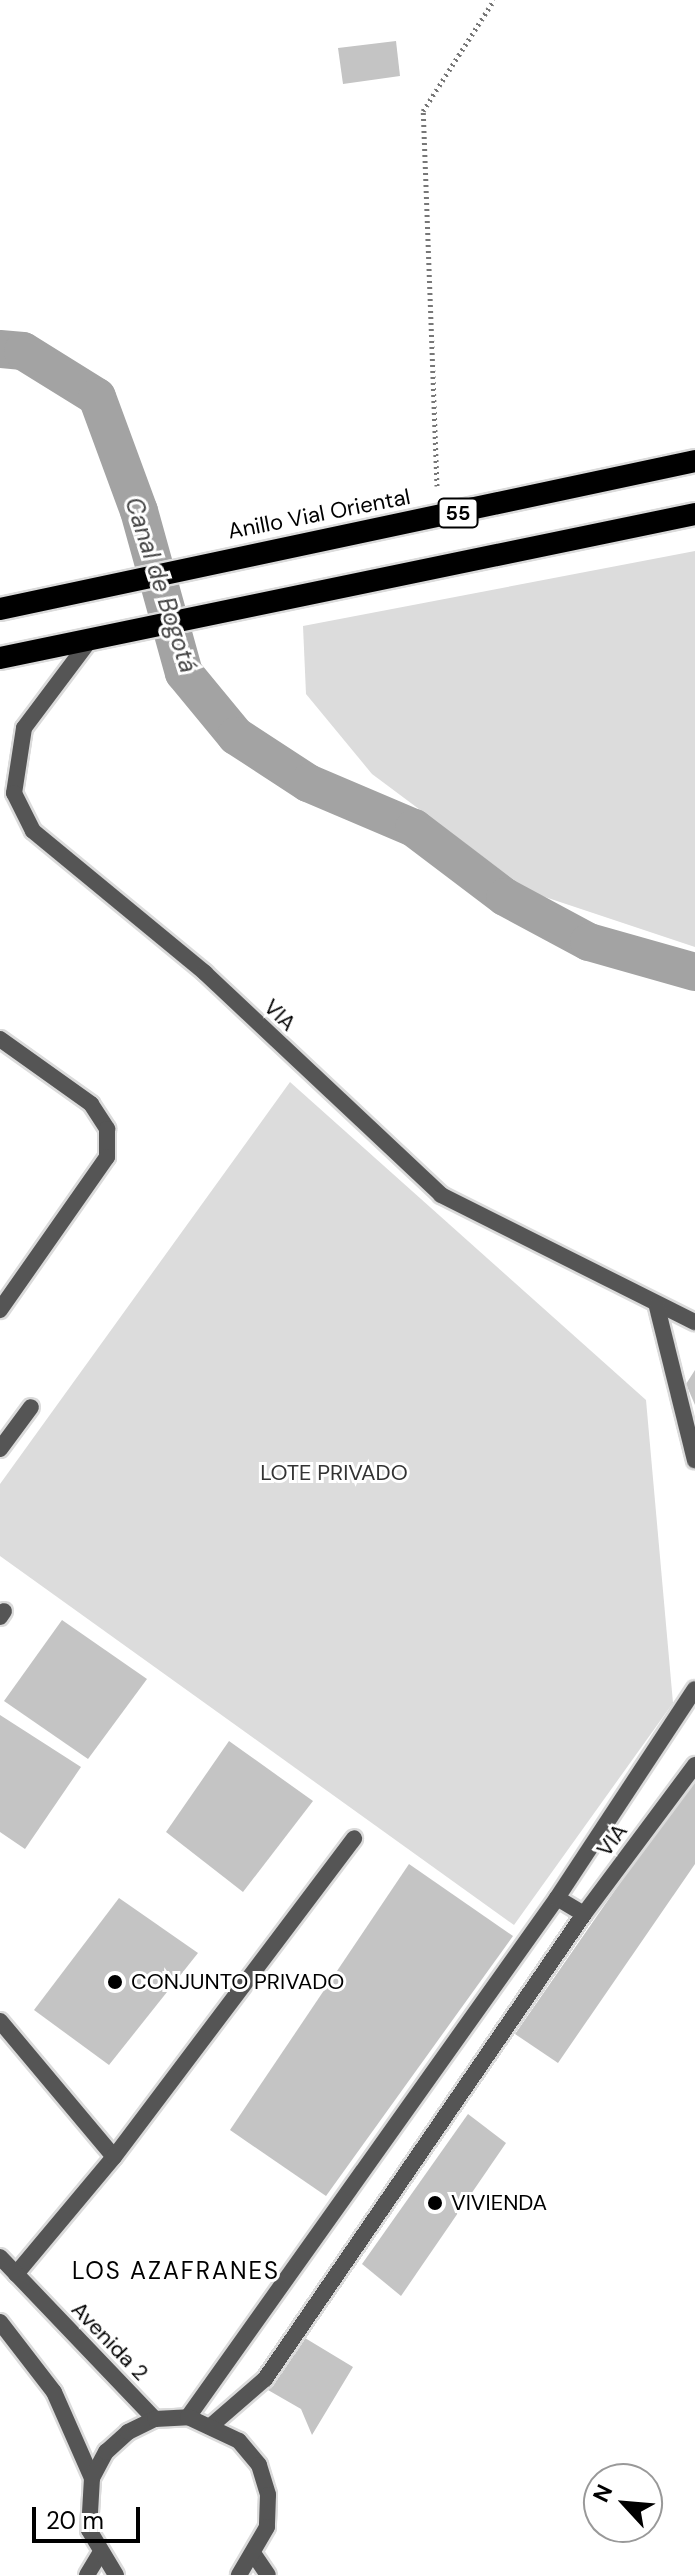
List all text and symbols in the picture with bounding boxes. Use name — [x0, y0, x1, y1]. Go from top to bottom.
street label: Anillo Vial Oriental — [226, 483, 412, 545]
water label: Canal de Bogotá — [119, 494, 203, 676]
road number: 55 — [436, 497, 480, 529]
street label: VIA — [258, 994, 302, 1036]
park label: LOTE PRIVADO — [260, 1460, 408, 1486]
street label: VIA — [591, 1818, 633, 1862]
place label: CONJUNTO PRIVADO — [131, 1969, 344, 1995]
marker: CONJUNTO PRIVADO — [106, 1973, 124, 1991]
place label: VIVIENDA — [451, 2190, 547, 2216]
marker: VIVIENDA — [426, 2194, 444, 2212]
district label: LOS AZAFRANES — [72, 2257, 280, 2285]
street label: Avenida 2 — [66, 2296, 154, 2386]
north arrow — [583, 2463, 663, 2543]
text: N — [586, 2480, 619, 2507]
scale bar — [36, 2491, 144, 2541]
text: 20 m — [46, 2505, 104, 2536]

